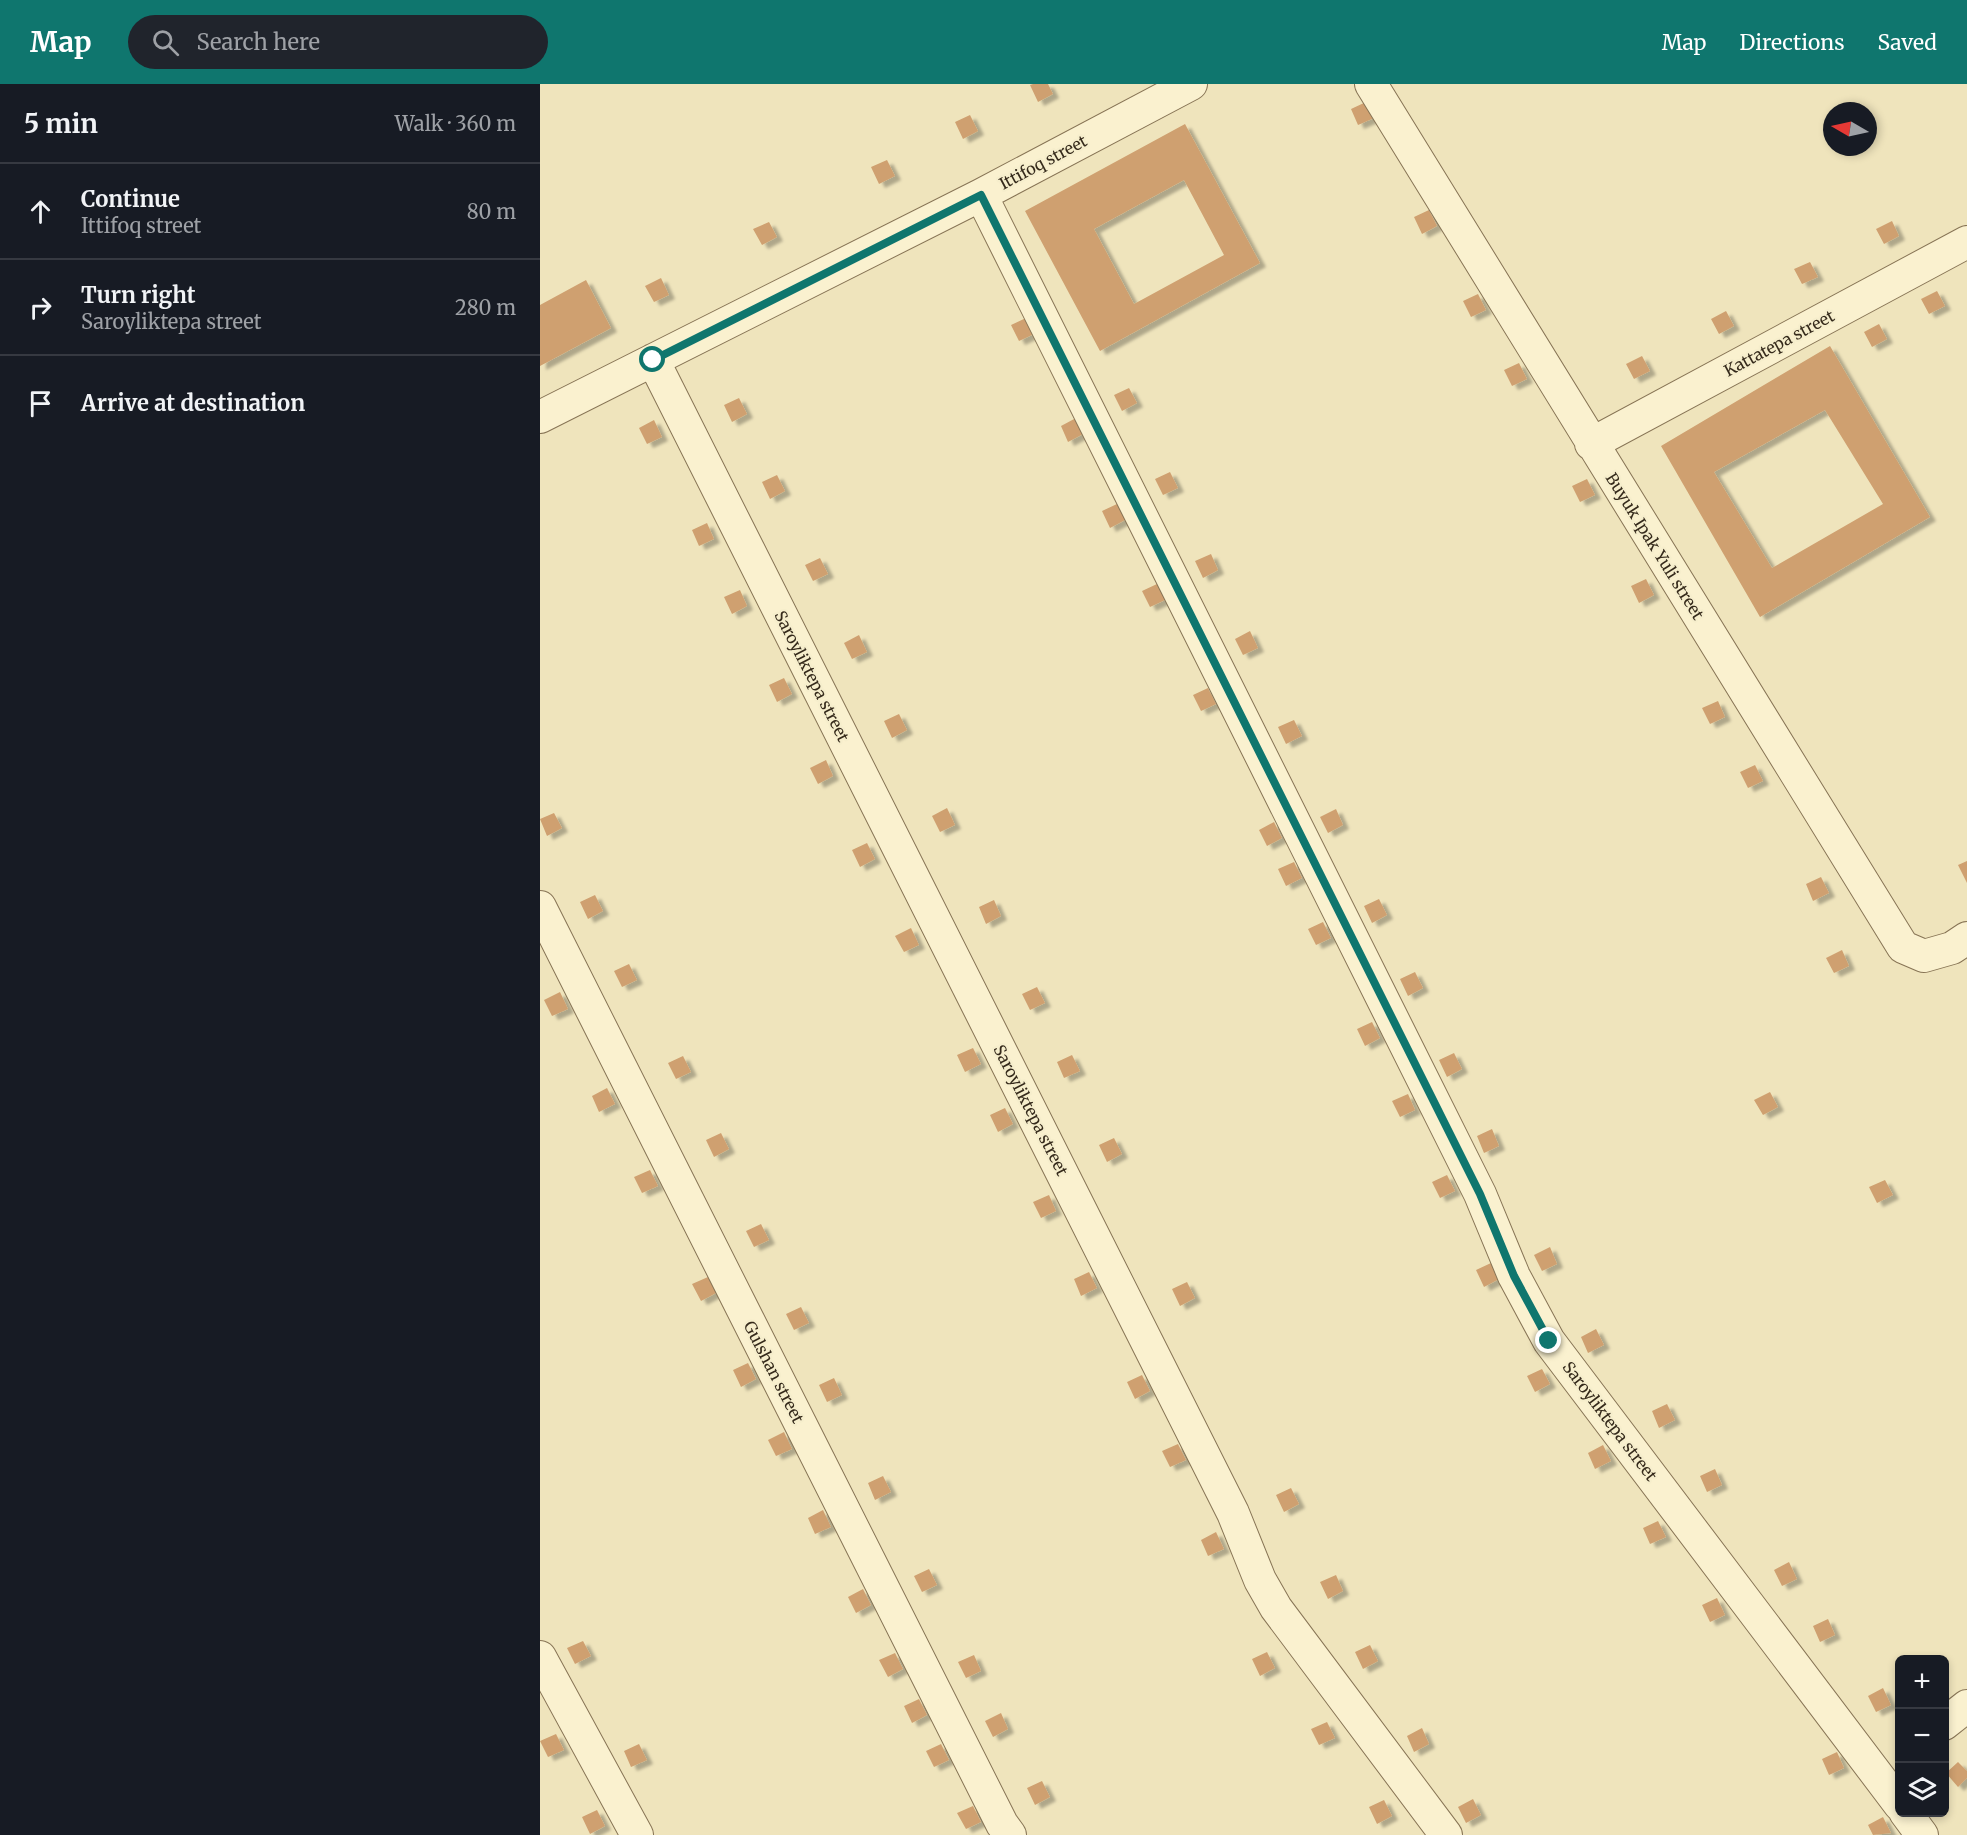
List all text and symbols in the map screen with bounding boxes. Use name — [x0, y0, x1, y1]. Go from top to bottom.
search box — [128, 15, 548, 69]
text: Map — [30, 24, 92, 60]
icon: search — [149, 26, 182, 59]
text: Search here — [197, 28, 320, 56]
text: Map — [1662, 29, 1706, 56]
text: Directions — [1739, 29, 1844, 56]
text: Saved — [1877, 29, 1937, 56]
north arrow — [1823, 102, 1877, 156]
text: 5 min — [24, 107, 98, 140]
text: Walk · 360 m — [395, 111, 516, 136]
street label: Ittifoq street — [996, 130, 1091, 193]
text: Continue — [81, 185, 180, 213]
icon: ahead — [24, 195, 57, 228]
text: 80 m — [467, 199, 516, 224]
text: Ittifoq street — [81, 213, 201, 238]
text: Turn right — [81, 281, 195, 309]
icon: right — [24, 291, 57, 324]
text: 280 m — [455, 295, 516, 320]
street label: Kattatepa street — [1720, 305, 1838, 380]
text: Saroyliktepa street — [81, 309, 261, 334]
route start — [639, 346, 665, 372]
icon: arrive — [24, 387, 57, 420]
text: Arrive at destination — [81, 389, 305, 417]
street label: Buyuk Ipak Yuli street — [1602, 469, 1709, 624]
street label: Saroyliktepa street — [770, 607, 854, 746]
street label: Saroyliktepa street — [989, 1041, 1073, 1180]
street label: Gulshan street — [740, 1318, 809, 1427]
route end — [1535, 1327, 1561, 1353]
street label: Saroyliktepa street — [1559, 1357, 1662, 1485]
map controls — [1895, 1655, 1949, 1817]
button: + — [1895, 1655, 1949, 1709]
button: − — [1895, 1709, 1949, 1763]
button: layers — [1895, 1763, 1949, 1817]

